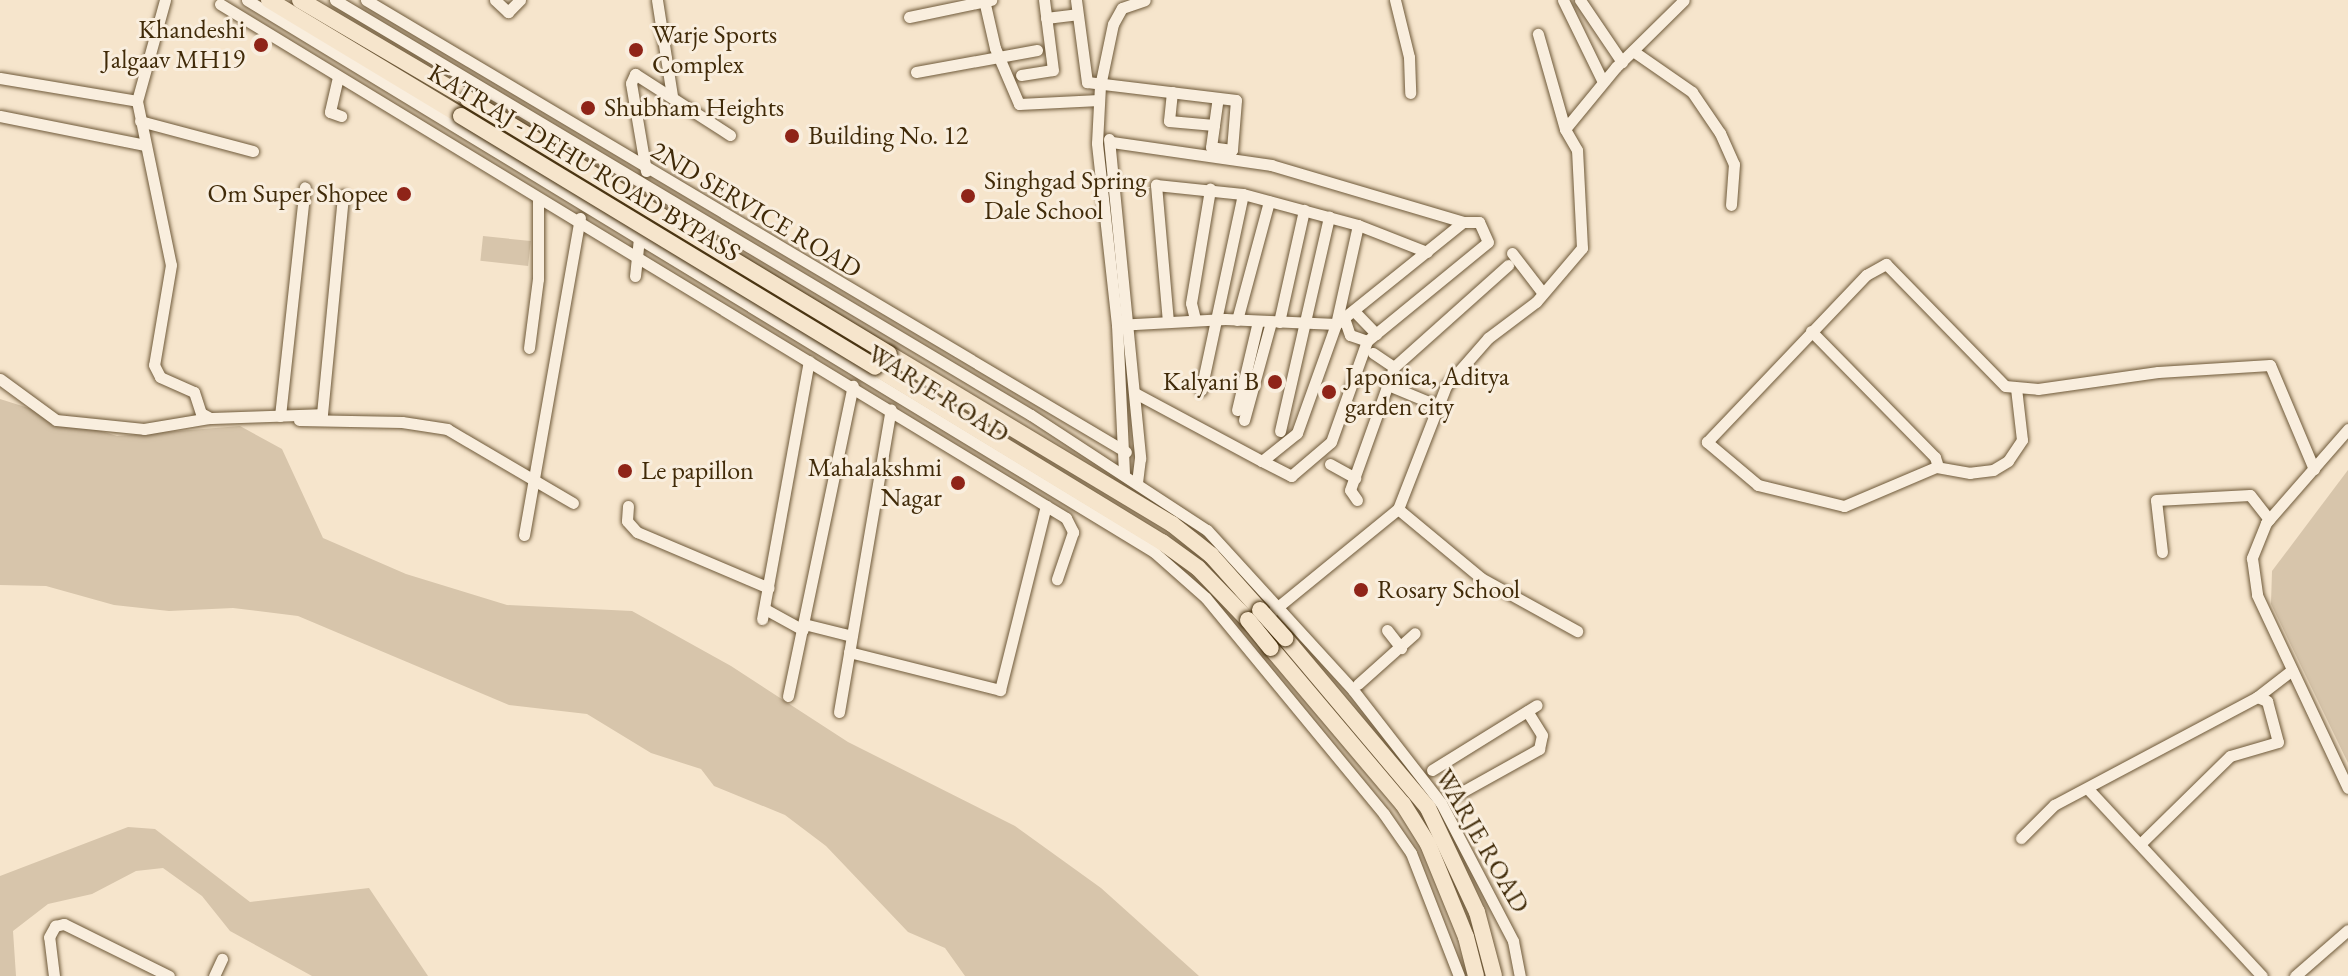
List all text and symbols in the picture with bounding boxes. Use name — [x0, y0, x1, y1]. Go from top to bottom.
place label: Khandeshi Jalgaav MH19 — [102, 14, 245, 76]
place label: Warje Sports Complex — [652, 19, 777, 80]
marker: Khandeshi Jalgaav MH19 — [252, 36, 270, 54]
marker: Warje Sports Complex — [627, 41, 645, 59]
street label: KATRAJ - DEHU ROAD BYPASS — [422, 57, 746, 269]
place label: Shubham Heights — [604, 92, 784, 124]
marker: Shubham Heights — [579, 99, 597, 117]
place label: Building No. 12 — [808, 120, 968, 152]
marker: Building No. 12 — [783, 127, 801, 145]
street label: 2ND SERVICE ROAD — [645, 135, 867, 285]
place label: Singhgad Spring Dale School — [984, 165, 1147, 226]
place label: Om Super Shopee — [208, 178, 388, 210]
marker: Om Super Shopee — [395, 185, 413, 203]
marker: Singhgad Spring Dale School — [959, 187, 977, 205]
street label: WARJE ROAD — [862, 338, 1014, 450]
place label: Japonica, Aditya garden city — [1345, 361, 1509, 422]
place label: Kalyani B — [1163, 366, 1259, 398]
marker: Kalyani B — [1266, 373, 1284, 391]
marker: Japonica, Aditya garden city — [1320, 383, 1338, 401]
place label: Mahalakshmi Nagar — [808, 452, 942, 514]
place label: Le papillon — [641, 455, 754, 487]
marker: Le papillon — [616, 462, 634, 480]
marker: Mahalakshmi Nagar — [949, 474, 967, 492]
place label: Rosary School — [1377, 574, 1520, 606]
marker: Rosary School — [1352, 581, 1370, 599]
street label: WARJE ROAD — [1428, 764, 1536, 918]

